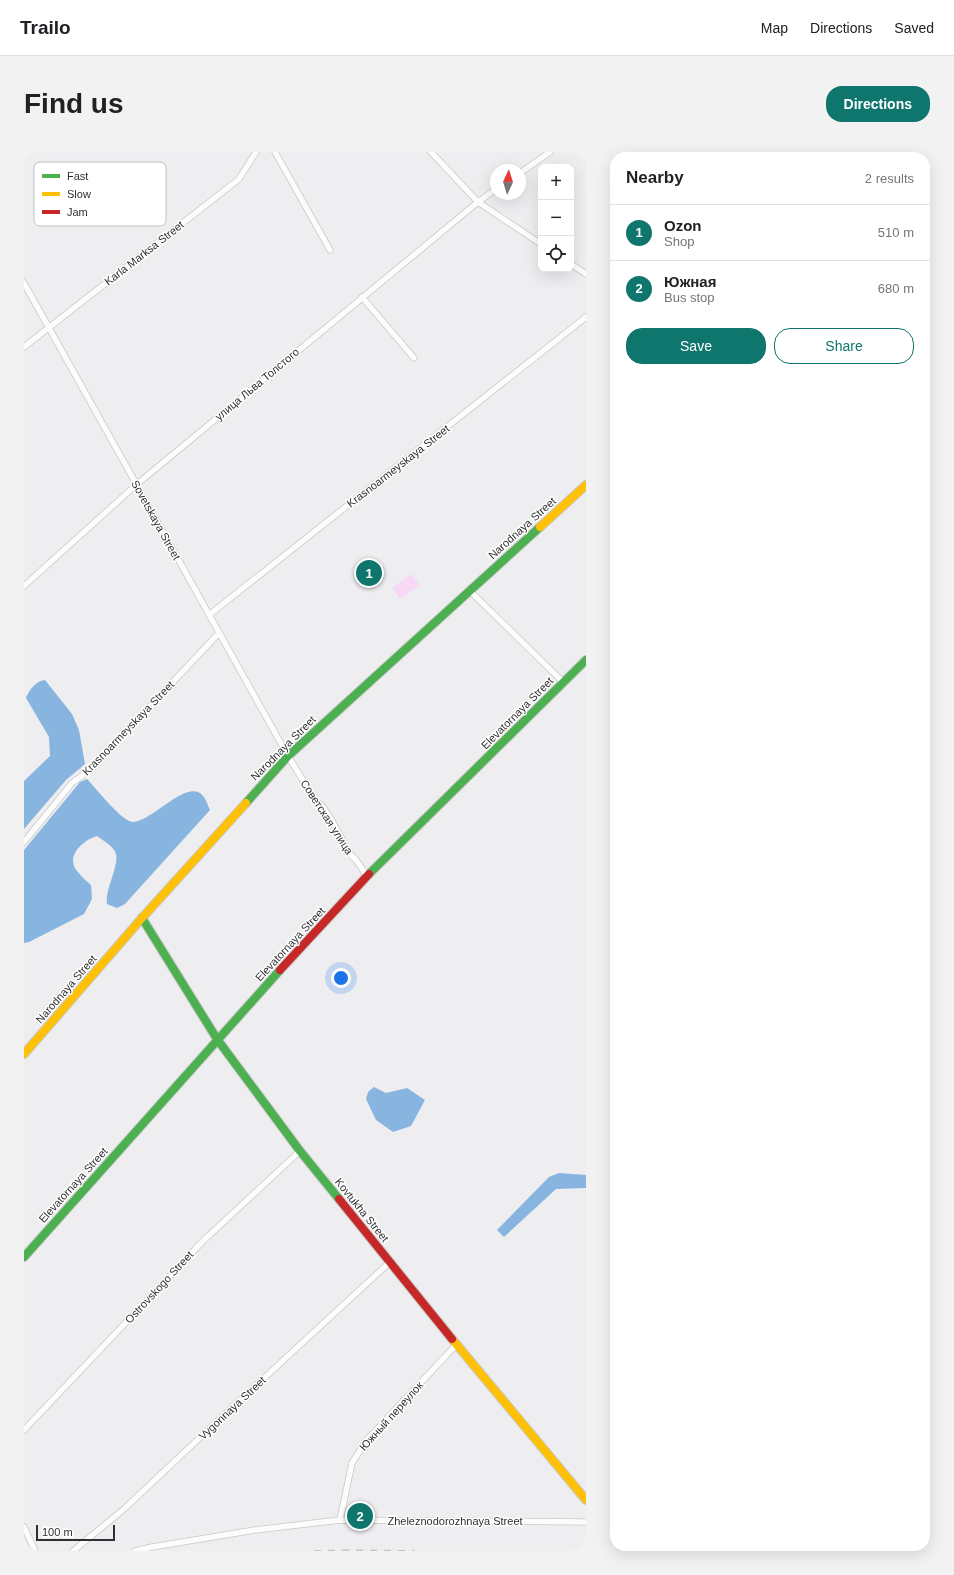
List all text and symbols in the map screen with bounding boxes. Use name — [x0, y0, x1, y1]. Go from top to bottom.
text: Trailo — [20, 17, 71, 38]
text: Map — [761, 20, 788, 36]
text: Directions — [810, 20, 872, 36]
text: Saved — [894, 20, 934, 36]
button: Directions — [826, 86, 930, 122]
text: Find us — [24, 88, 124, 119]
legend — [34, 162, 166, 226]
north arrow — [490, 164, 526, 200]
map controls — [538, 164, 574, 272]
button: + — [538, 164, 574, 200]
text: Nearby — [626, 168, 684, 187]
text: Fast — [67, 170, 88, 182]
text: 2 results — [865, 171, 914, 186]
text: Slow — [67, 188, 91, 200]
button: − — [538, 200, 574, 236]
text: Jam — [67, 206, 88, 218]
text: Ozon — [664, 217, 702, 234]
street label: Karla Marksa Street — [102, 218, 186, 288]
text: 1 — [635, 225, 643, 240]
text: 510 m — [878, 225, 914, 240]
text: Shop — [664, 234, 694, 249]
button: locate — [538, 236, 574, 272]
text: Южная — [664, 273, 716, 290]
text: 2 — [635, 281, 643, 296]
text: 680 m — [878, 281, 914, 296]
text: Bus stop — [664, 290, 715, 305]
button: Save — [626, 328, 766, 364]
button: Share — [774, 328, 914, 364]
street label: улица Льва Толстого — [213, 345, 301, 423]
street label: Krasnoarmeyskaya Street — [344, 422, 452, 510]
street label: Sovetskaya Street — [129, 478, 183, 562]
street label: Narodnaya Street — [486, 495, 558, 561]
pin: 1 — [356, 558, 382, 588]
street label: Elevatornaya Street — [479, 675, 555, 751]
street label: Krasnoarmeyskaya Street — [80, 678, 176, 778]
street label: Narodnaya Street — [248, 713, 318, 783]
street label: Советская улица — [298, 778, 356, 857]
street label: Elevatornaya Street — [253, 905, 327, 983]
street label: Narodnaya Street — [33, 953, 99, 1025]
your location — [331, 968, 351, 988]
street label: Elevatornaya Street — [36, 1145, 110, 1225]
street label: Kovtukha Street — [333, 1176, 391, 1244]
street label: Ostrovskogo Street — [123, 1248, 195, 1326]
street label: Vygonnaya Street — [196, 1374, 268, 1442]
street label: Южный переулок — [357, 1379, 425, 1453]
pin: 2 — [347, 1501, 373, 1531]
street label: Zheleznodorozhnaya Street — [387, 1515, 523, 1527]
scale bar — [36, 1523, 115, 1542]
text: 100 m — [42, 1526, 73, 1538]

